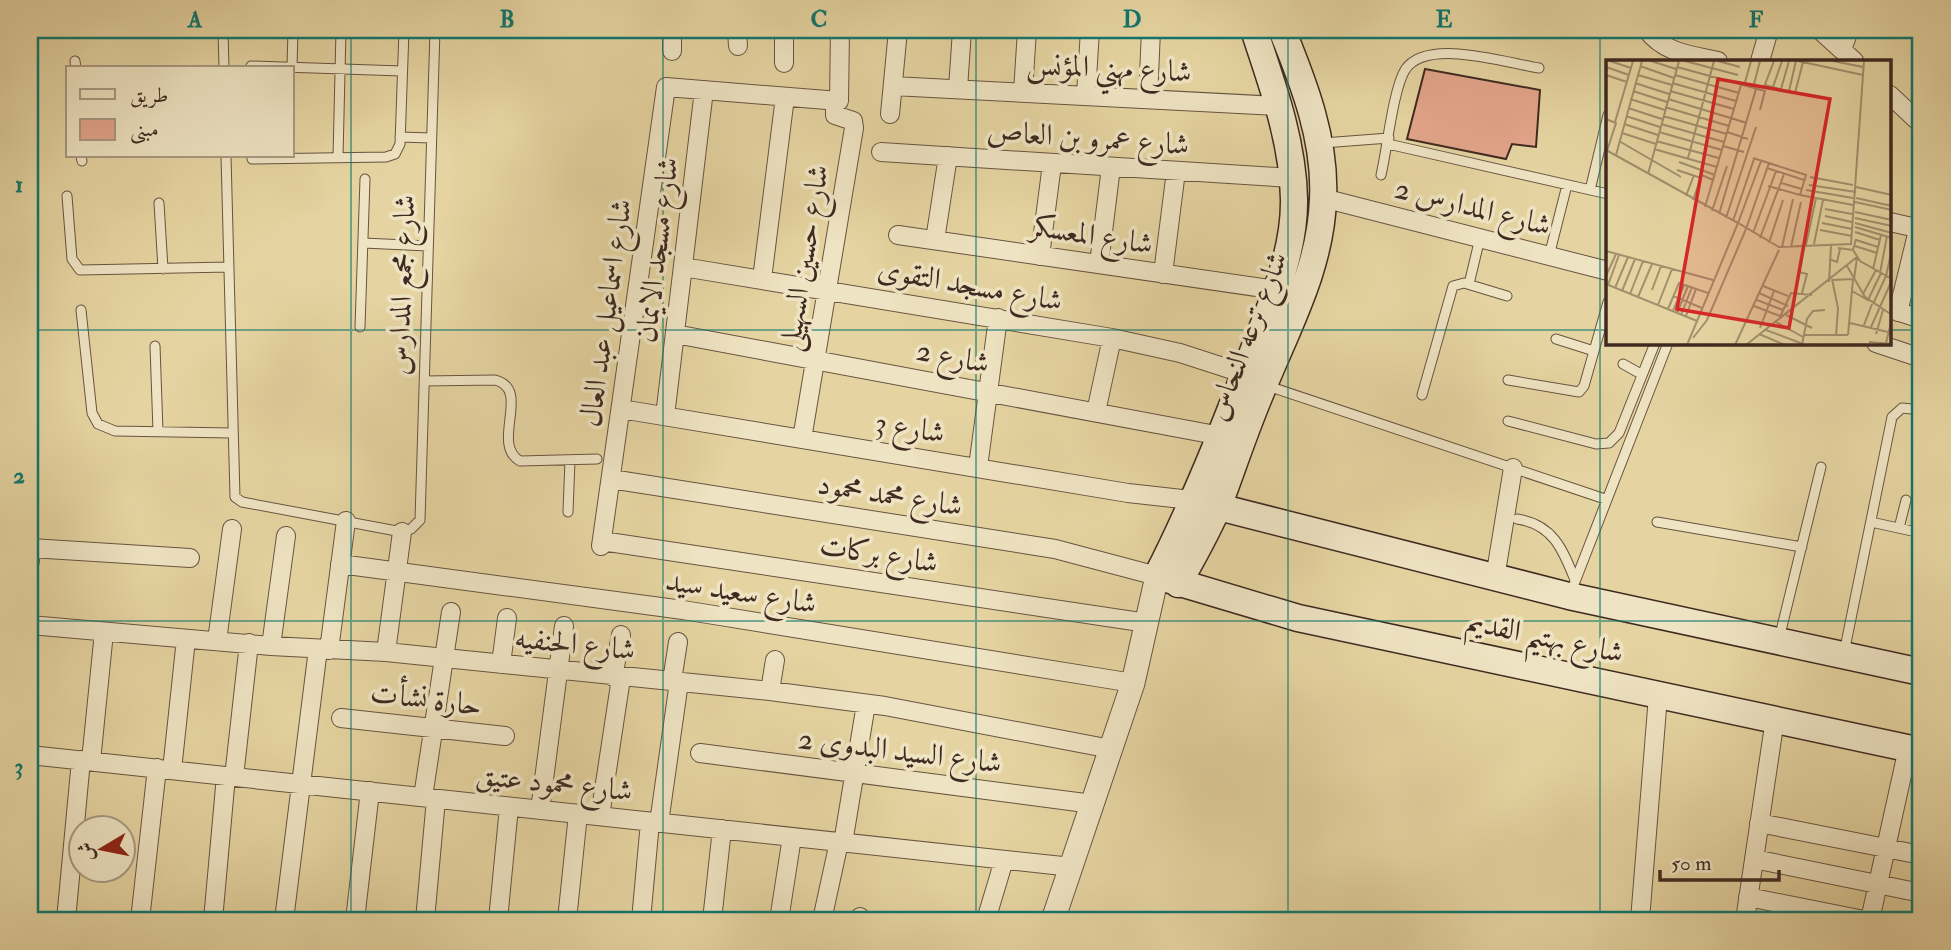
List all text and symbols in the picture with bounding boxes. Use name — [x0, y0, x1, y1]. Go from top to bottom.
text: A — [187, 5, 203, 34]
text: B — [499, 5, 515, 34]
text: C — [811, 5, 827, 34]
text: D — [1123, 5, 1141, 34]
text: E — [1436, 5, 1453, 34]
text: F — [1749, 5, 1764, 34]
street label: شارع مهني المؤنس — [1025, 45, 1192, 100]
inset map — [1606, 60, 1892, 345]
legend — [66, 66, 294, 158]
text: طريق — [130, 82, 168, 109]
street label: شارع عمرو بن العاص — [985, 112, 1190, 170]
text: مبنى — [130, 116, 159, 144]
street label: شارع مسجد الايمان — [627, 155, 693, 346]
street label: شارع حسين السهيلى — [771, 162, 843, 355]
text: 1 — [15, 170, 23, 199]
street label: شارع المدارس 2 — [1390, 170, 1555, 250]
street label: شارع مجمع المدارس — [380, 194, 432, 376]
street label: شارع اسماعيل عبد العال — [572, 197, 646, 430]
street label: شارع المعسكر — [1024, 207, 1156, 269]
street label: شارع ترعه النحاس — [1198, 246, 1302, 428]
street label: شارع مسجد التقوى — [874, 251, 1065, 325]
street label: شارع 2 — [912, 332, 993, 388]
street label: شارع 3 — [872, 404, 947, 458]
text: 2 — [13, 461, 25, 490]
street label: شارع محمد محمود — [814, 465, 965, 531]
street label: شارع بركات — [816, 526, 941, 588]
street label: شارع سعيد سيد — [662, 562, 819, 628]
street label: شارع بهتيم القديم — [1461, 602, 1627, 681]
street label: شارع الحنفيه — [512, 619, 637, 675]
street label: حارة نشأت — [368, 671, 484, 724]
street label: شارع السيد البدوى 2 — [795, 720, 1004, 788]
text: 3 — [15, 752, 23, 781]
street label: شارع محمود عتيق — [473, 756, 634, 816]
north arrow — [66, 814, 136, 884]
scale bar — [1660, 838, 1780, 882]
text: ش — [73, 840, 100, 863]
text: 50 m — [1671, 850, 1712, 877]

